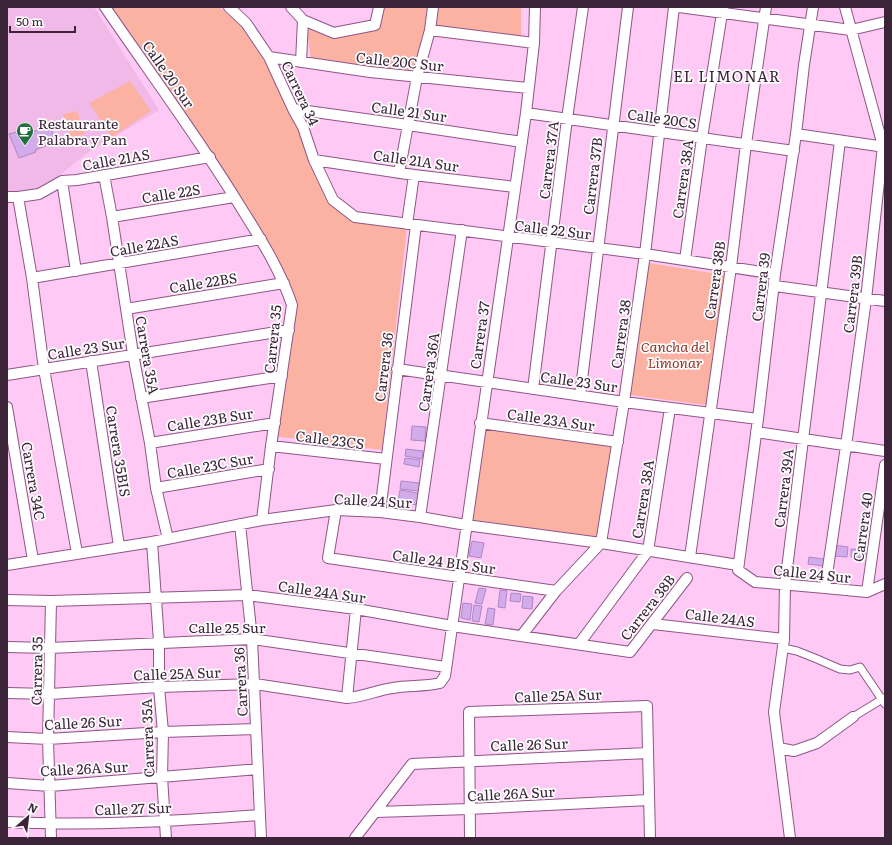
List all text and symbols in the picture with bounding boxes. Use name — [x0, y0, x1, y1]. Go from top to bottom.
scale bar — [10, 8, 75, 34]
text: 50 m — [16, 12, 43, 30]
street label: Calle 20 Sur — [138, 36, 200, 112]
street label: Calle 20C Sur — [355, 46, 445, 76]
street label: Carrera 34 — [277, 57, 325, 129]
district label: EL LIMONAR — [673, 64, 781, 87]
street label: Calle 21 Sur — [370, 96, 448, 126]
street label: Calle 20CS — [626, 103, 698, 133]
place label: Restaurante Palabra y Pan — [38, 113, 127, 149]
street label: Carrera 37A — [533, 119, 563, 200]
cafe icon: Restaurante Palabra y Pan — [15, 121, 35, 146]
street label: Carrera 37B — [577, 136, 607, 216]
street label: Carrera 38A — [667, 137, 698, 220]
street label: Calle 21AS — [81, 143, 151, 175]
street label: Calle 21A Sur — [372, 144, 460, 176]
street label: Calle 22S — [140, 179, 202, 207]
street label: Calle 22 Sur — [513, 214, 593, 244]
street label: Calle 22AS — [108, 229, 180, 261]
street label: Carrera 38B — [699, 240, 729, 320]
street label: Carrera 39 — [746, 251, 774, 323]
street label: Carrera 39B — [837, 254, 867, 334]
street label: Calle 22BS — [168, 267, 238, 297]
street label: Carrera 38 — [605, 298, 635, 370]
street label: Carrera 37 — [464, 300, 494, 370]
street label: Carrera 35 — [258, 304, 286, 374]
street label: Carrera 35A — [131, 314, 165, 396]
street label: Carrera 36A — [413, 330, 444, 413]
street label: Carrera 36 — [369, 331, 397, 403]
street label: Calle 23 Sur — [46, 332, 126, 364]
park label: Cancha del Limonar — [641, 336, 709, 372]
street label: Calle 23 Sur — [539, 366, 619, 396]
street label: Calle 23B Sur — [165, 402, 255, 436]
street label: Calle 23A Sur — [506, 403, 596, 435]
street label: Carrera 35BIS — [102, 404, 136, 498]
street label: Calle 23CS — [294, 425, 366, 453]
street label: Carrera 34C — [17, 440, 51, 522]
street label: Calle 23C Sur — [165, 447, 255, 482]
street label: Carrera 39A — [768, 447, 798, 529]
street label: Carrera 38A — [626, 457, 658, 540]
street label: Calle 24 Sur — [334, 488, 413, 512]
street label: Carrera 40 — [847, 491, 877, 563]
street label: Calle 24 BIS Sur — [391, 544, 497, 578]
street label: Calle 24 Sur — [772, 559, 852, 587]
street label: Carrera 38B — [615, 570, 679, 644]
street label: Calle 24A Sur — [277, 575, 367, 607]
street label: Calle 24AS — [684, 603, 756, 631]
street label: Calle 25 Sur — [188, 617, 266, 637]
street label: Carrera 35 — [25, 636, 47, 706]
street label: Carrera 36 — [228, 646, 252, 717]
street label: Calle 25A Sur — [133, 661, 221, 685]
street label: Calle 25A Sur — [514, 683, 602, 707]
street label: Carrera 35A — [136, 697, 158, 778]
street label: Calle 26 Sur — [44, 710, 123, 734]
street label: Calle 26 Sur — [490, 733, 569, 755]
street label: Calle 26A Sur — [40, 756, 129, 780]
street label: Calle 26A Sur — [467, 781, 556, 805]
north arrow — [8, 797, 48, 837]
street label: Calle 27 Sur — [94, 797, 172, 819]
text: N — [25, 798, 41, 817]

